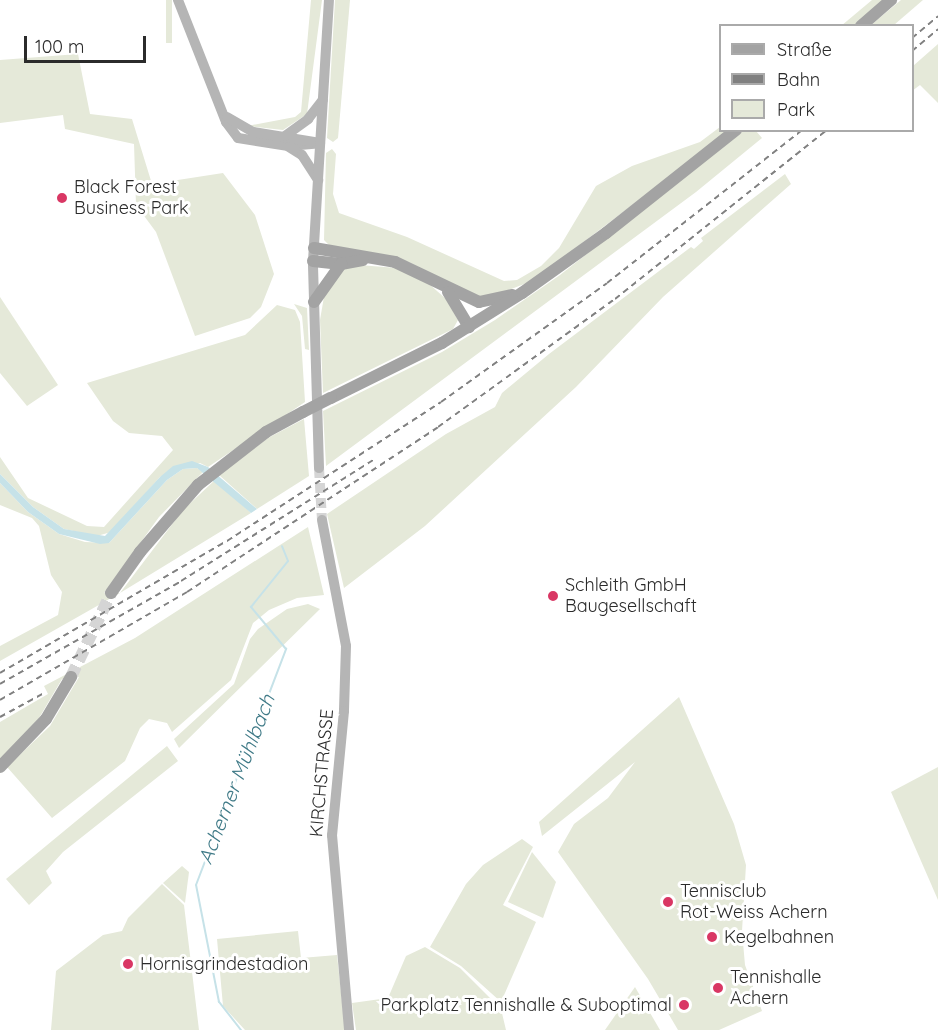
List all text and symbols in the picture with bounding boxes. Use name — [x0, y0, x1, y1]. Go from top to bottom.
scale bar — [27, 24, 148, 62]
legend — [719, 24, 914, 132]
text: 100 m — [35, 35, 84, 58]
text: Straße — [777, 38, 832, 61]
text: Bahn — [777, 68, 820, 91]
text: Park — [777, 98, 815, 121]
place label: Black Forest Business Park — [74, 177, 189, 219]
marker: Black Forest Business Park — [55, 191, 69, 205]
place label: Schleith GmbH Baugesellschaft — [565, 575, 697, 618]
marker: Schleith GmbH Baugesellschaft — [546, 589, 560, 603]
water label: Acherner Mühlbach — [193, 691, 279, 867]
street label: KIRCHSTRASSE — [306, 708, 338, 838]
place label: Tennisclub Rot-Weiss Achern — [680, 881, 828, 924]
marker: Tennisclub Rot-Weiss Achern — [661, 895, 675, 909]
place label: Kegelbahnen — [724, 926, 834, 948]
marker: Kegelbahnen — [705, 930, 719, 944]
place label: Hornisgrindestadion — [140, 953, 308, 975]
marker: Hornisgrindestadion — [121, 957, 135, 971]
place label: Tennishalle Achern — [730, 967, 821, 1010]
marker: Tennishalle Achern — [711, 981, 725, 995]
place label: Parkplatz Tennishalle & Suboptimal — [380, 994, 672, 1016]
marker: Parkplatz Tennishalle & Suboptimal — [677, 998, 691, 1012]

